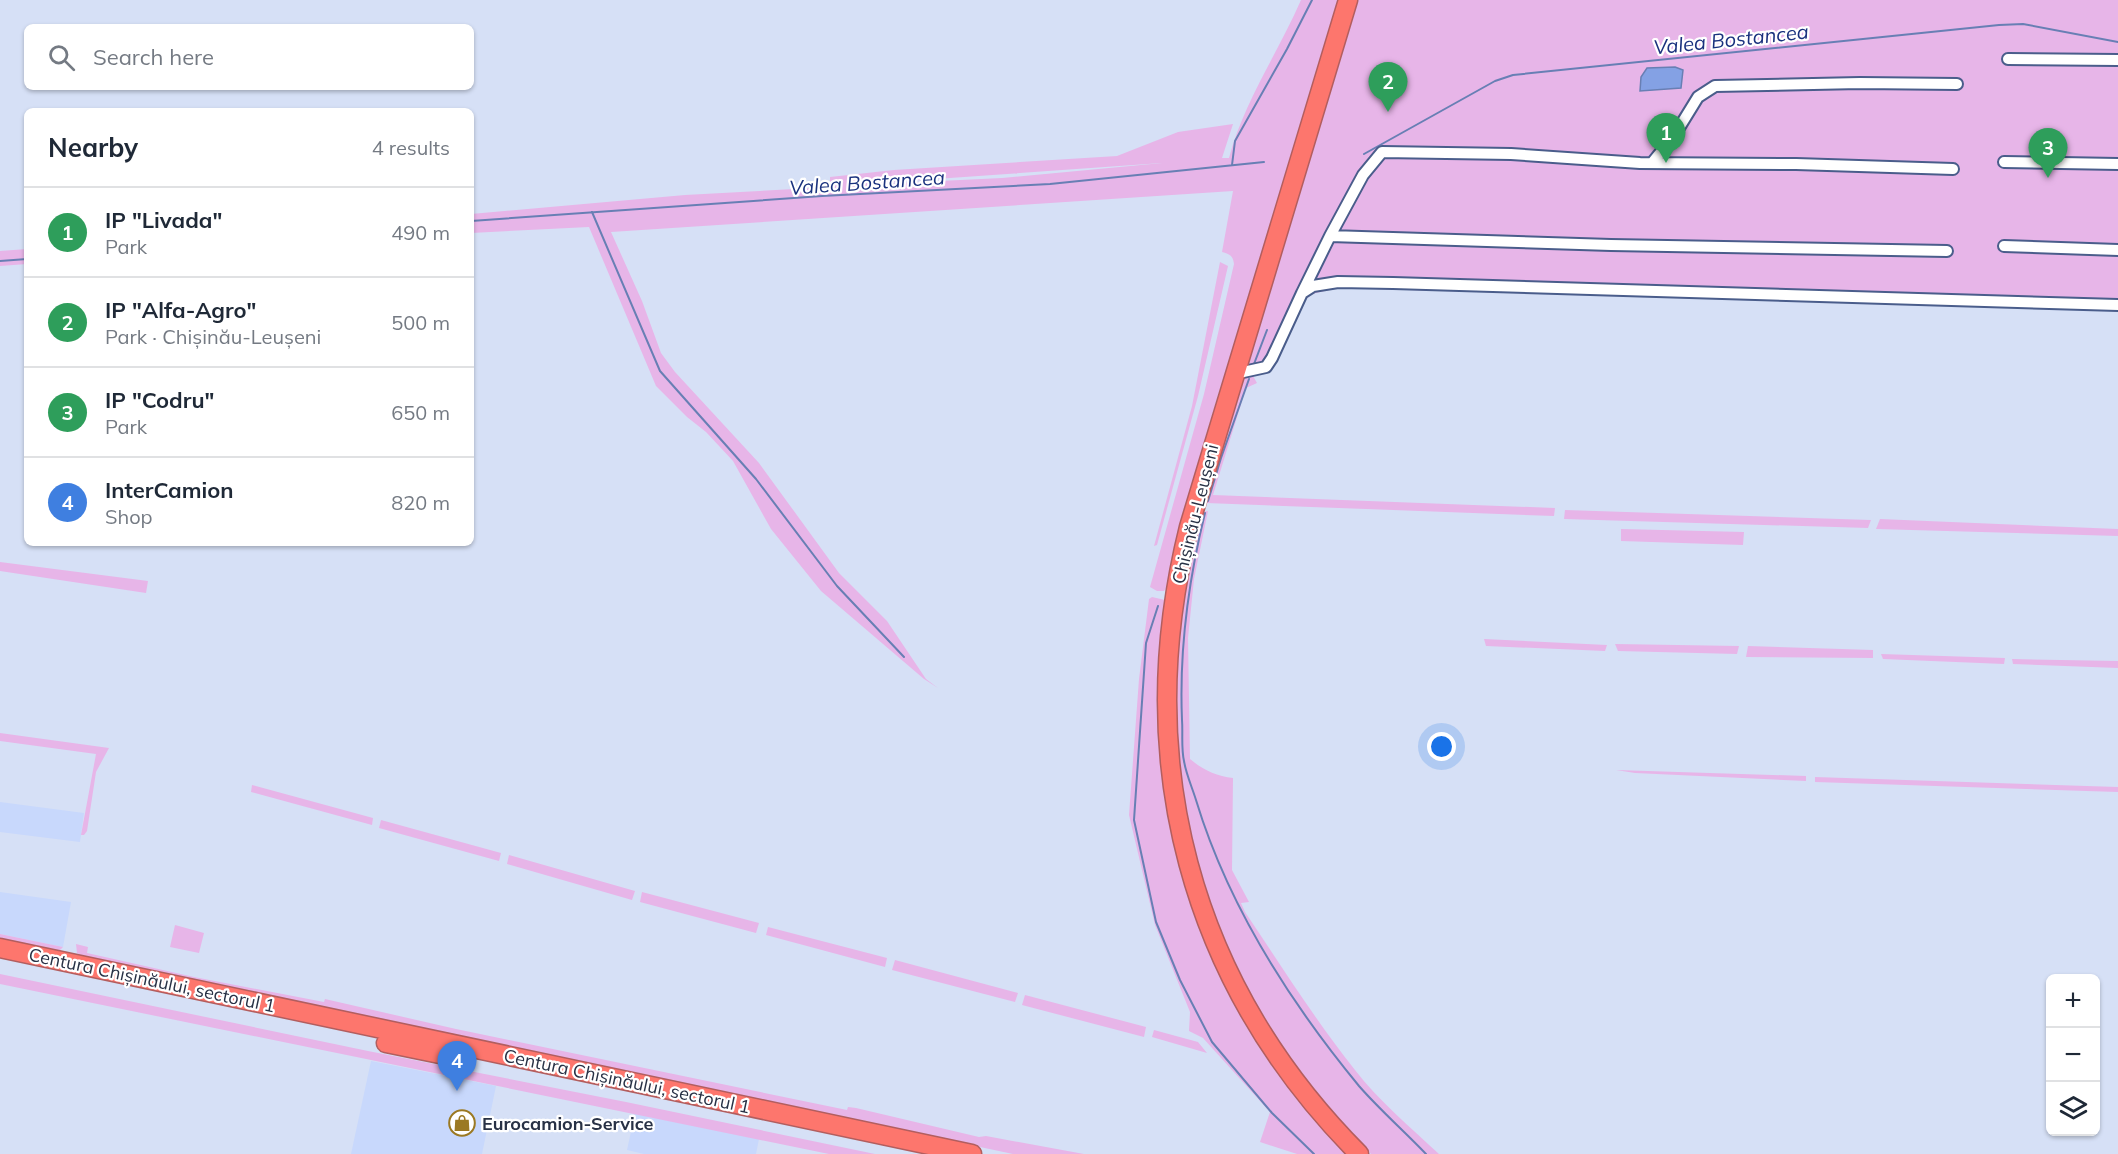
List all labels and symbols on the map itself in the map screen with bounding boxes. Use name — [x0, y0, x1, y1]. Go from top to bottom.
water label: Valea Bostancea — [1652, 18, 1810, 60]
pin: 2 — [1368, 63, 1408, 112]
pin: 1 — [1646, 114, 1686, 163]
pin: 3 — [2028, 128, 2068, 178]
water label: Valea Bostancea — [788, 164, 946, 200]
street label: Chișinău-Leușeni — [1167, 442, 1223, 586]
your location — [1427, 732, 1456, 761]
street label: Centura Chișinăului, sectorul 1 — [27, 943, 277, 1017]
pin: 4 — [438, 1042, 476, 1091]
street label: Centura Chișinăului, sectorul 1 — [502, 1044, 752, 1118]
shop icon: Eurocamion-Service — [447, 1108, 477, 1138]
place label: Eurocamion-Service — [482, 1112, 654, 1135]

